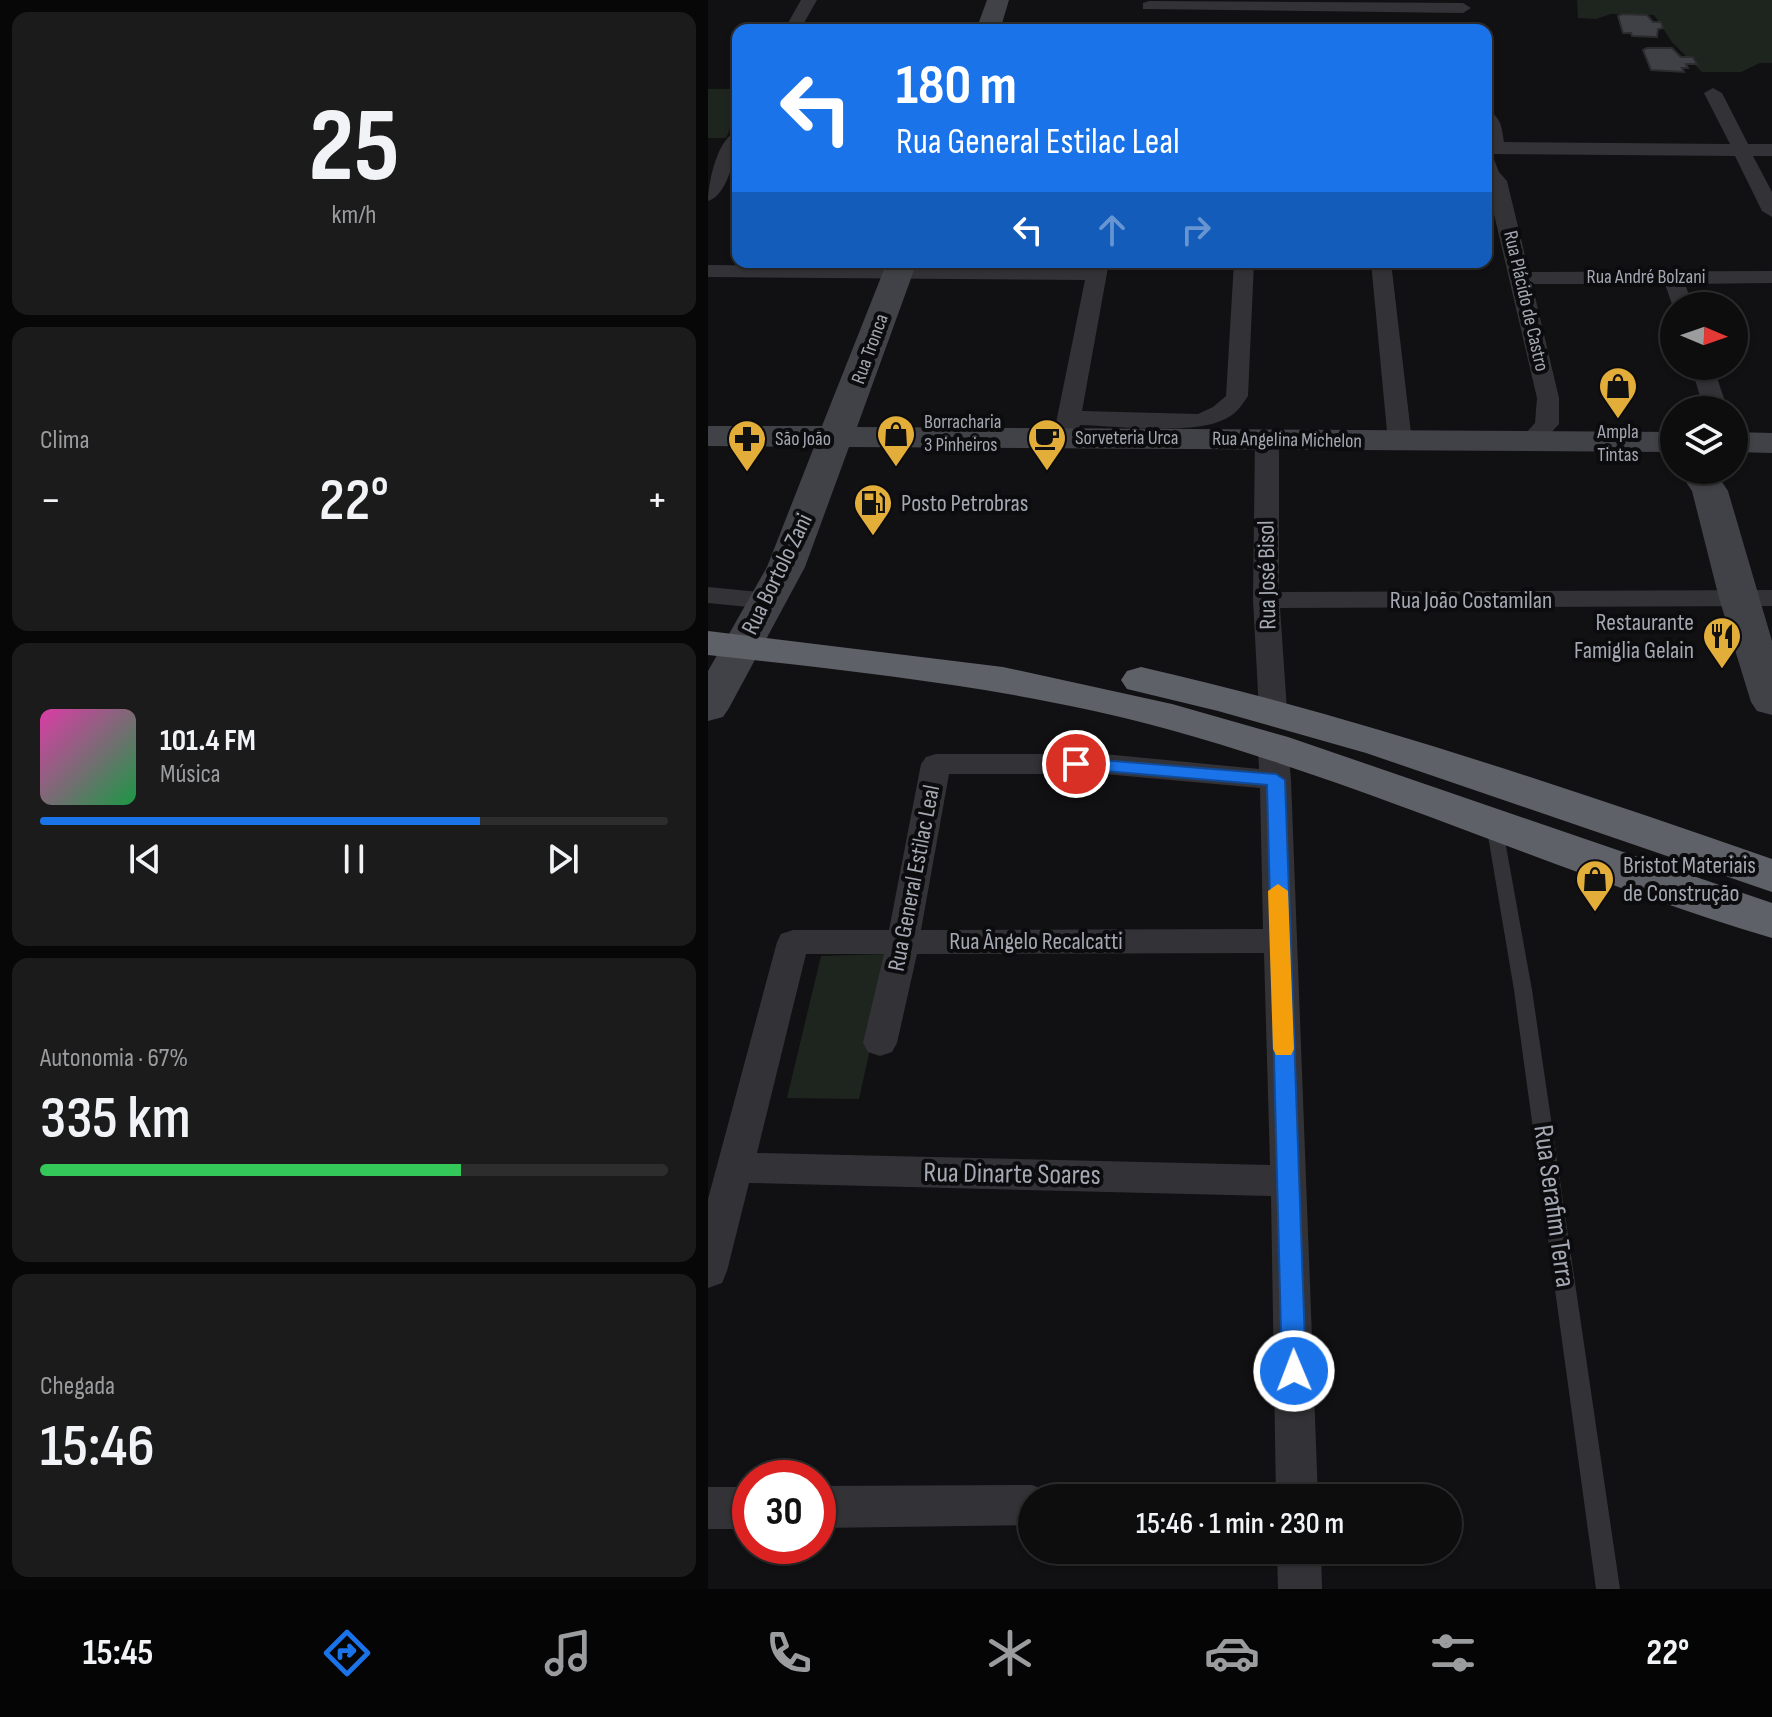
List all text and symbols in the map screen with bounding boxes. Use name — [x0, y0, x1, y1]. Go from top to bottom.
text: 180 m — [896, 53, 1017, 120]
icon: left — [764, 56, 868, 160]
text: 25 — [308, 85, 400, 210]
text: Rua General Estilac Leal — [896, 121, 1180, 164]
text: km/h — [332, 200, 376, 231]
icon: left — [1006, 208, 1050, 252]
icon: ahead — [1090, 208, 1134, 252]
icon: right — [1174, 208, 1218, 252]
street label: Rua Plácido de Castro — [1498, 228, 1554, 374]
street label: Rua André Bolzani — [1586, 265, 1706, 289]
north arrow — [1660, 292, 1748, 380]
map controls — [1660, 292, 1748, 484]
street label: Rua Tronca — [846, 311, 894, 387]
shop icon: Ampla Tintas — [1597, 365, 1639, 420]
button: layers — [1660, 396, 1748, 484]
place label: Borracharia 3 Pinheiros — [924, 410, 1001, 457]
shop icon: Borracharia 3 Pinheiros — [875, 413, 917, 468]
cafe icon: Sorveteria Urca — [1026, 417, 1068, 472]
pharmacy icon: São João — [726, 418, 768, 473]
place label: Ampla Tintas — [1596, 420, 1639, 467]
text: Clima — [40, 425, 90, 456]
place label: Sorveteria Urca — [1075, 426, 1178, 450]
place label: São João — [775, 427, 831, 451]
street label: Rua Angelina Michelon — [1212, 427, 1362, 453]
text: 22° — [319, 465, 389, 537]
text: − — [40, 474, 62, 527]
text: + — [646, 474, 668, 527]
fuel station icon: Posto Petrobras — [852, 482, 894, 537]
place label: Posto Petrobras — [901, 489, 1028, 518]
street label: Rua Bortolo Zani — [735, 509, 819, 639]
street label: Rua José Bisol — [1252, 520, 1282, 630]
street label: Rua João Costamilan — [1390, 586, 1552, 615]
place label: Restaurante Famiglia Gelain — [1574, 608, 1694, 665]
restaurant icon: Restaurante Famiglia Gelain — [1701, 615, 1743, 670]
text: 101.4 FM — [160, 723, 256, 759]
pin — [1042, 730, 1110, 798]
icon: arrive — [1054, 742, 1098, 786]
text: Música — [160, 759, 221, 790]
street label: Rua General Estilac Leal — [882, 782, 946, 974]
icon: previous — [123, 837, 167, 881]
icon: pause — [332, 837, 376, 881]
icon: next — [541, 837, 585, 881]
place label: Bristot Materiais de Construção — [1623, 851, 1756, 908]
shop icon: Bristot Materiais de Construção — [1574, 858, 1616, 913]
street label: Rua Ângelo Recalcatti — [949, 927, 1123, 956]
text: Autonomia · 67% — [40, 1043, 188, 1074]
text: 335 km — [40, 1083, 191, 1155]
street label: Rua Serafim Terra — [1526, 1123, 1582, 1289]
street label: Rua Dinarte Soares — [923, 1156, 1101, 1192]
position arrow — [1252, 1329, 1336, 1413]
text: Chegada — [40, 1371, 115, 1402]
text: 15:46 — [40, 1411, 155, 1483]
speed limit sign: 30 — [732, 1460, 836, 1564]
text: 15:46 · 1 min · 230 m — [1136, 1506, 1344, 1542]
icon: directions — [319, 1625, 375, 1681]
icon: music — [540, 1625, 596, 1681]
icon: phone — [761, 1625, 817, 1681]
icon: climate — [982, 1625, 1038, 1681]
icon: car — [1204, 1625, 1260, 1681]
icon: filters — [1425, 1625, 1481, 1681]
text: 15:45 — [83, 1632, 153, 1675]
text: 22° — [1646, 1632, 1689, 1675]

